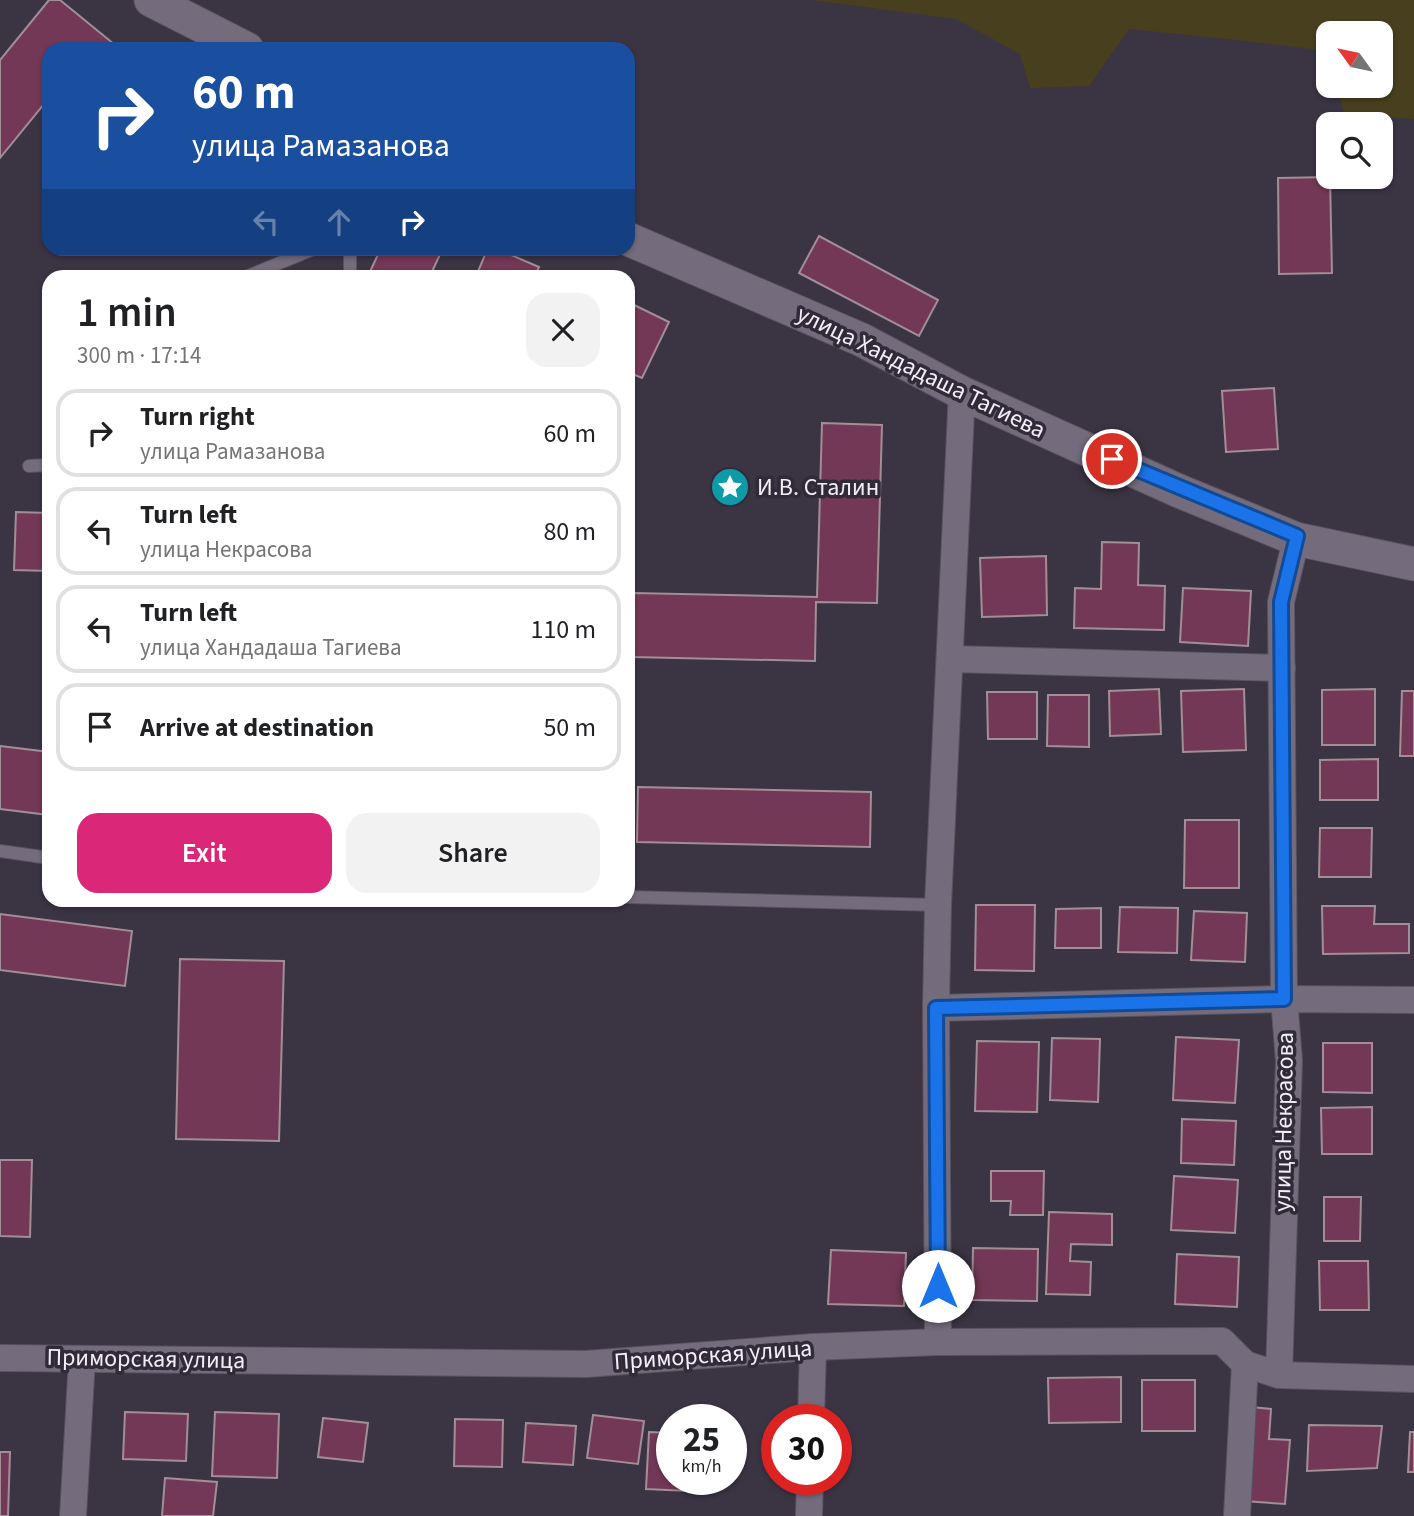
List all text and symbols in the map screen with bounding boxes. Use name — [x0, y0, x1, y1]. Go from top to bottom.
north arrow — [1316, 21, 1393, 98]
map controls — [1316, 21, 1393, 189]
text: 60 m — [192, 58, 296, 128]
icon: right — [77, 70, 168, 161]
button: search — [1316, 112, 1393, 189]
text: улица Рамазанова — [192, 123, 450, 169]
icon: left — [247, 203, 285, 241]
icon: ahead — [320, 203, 358, 241]
icon: right — [393, 203, 431, 241]
text: 1 min — [77, 283, 177, 343]
button: close — [526, 293, 600, 367]
street label: улица Хандадаша Тагиева — [791, 296, 1051, 448]
text: 300 m · 17:14 — [77, 339, 201, 372]
text: Turn right — [140, 398, 255, 435]
icon: right — [81, 414, 119, 452]
text: 60 m — [543, 415, 596, 452]
pin — [1082, 429, 1142, 489]
text: улица Рамазанова — [140, 435, 325, 468]
icon: arrive — [1093, 440, 1131, 478]
place icon: И.В. Сталин — [709, 466, 751, 508]
place label: И.В. Сталин — [757, 470, 879, 505]
text: Turn left — [140, 496, 237, 533]
icon: left — [81, 512, 119, 550]
text: 80 m — [543, 513, 596, 550]
text: улица Некрасова — [140, 533, 312, 566]
text: Turn left — [140, 594, 237, 631]
icon: left — [81, 610, 119, 648]
text: 110 m — [530, 611, 596, 648]
text: улица Хандадаша Тагиева — [140, 631, 402, 664]
icon: arrive — [81, 708, 119, 746]
text: Arrive at destination — [140, 709, 374, 746]
text: 50 m — [543, 709, 596, 746]
button: Exit — [77, 813, 332, 893]
button: Share — [346, 813, 600, 893]
street label: улица Некрасова — [1265, 1032, 1303, 1212]
position arrow — [901, 1249, 975, 1323]
street label: Приморская улица — [613, 1331, 813, 1379]
street label: Приморская улица — [46, 1340, 246, 1378]
speed limit sign: 30 — [761, 1404, 852, 1495]
text: 25 — [683, 1415, 720, 1465]
text: km/h — [682, 1454, 721, 1479]

